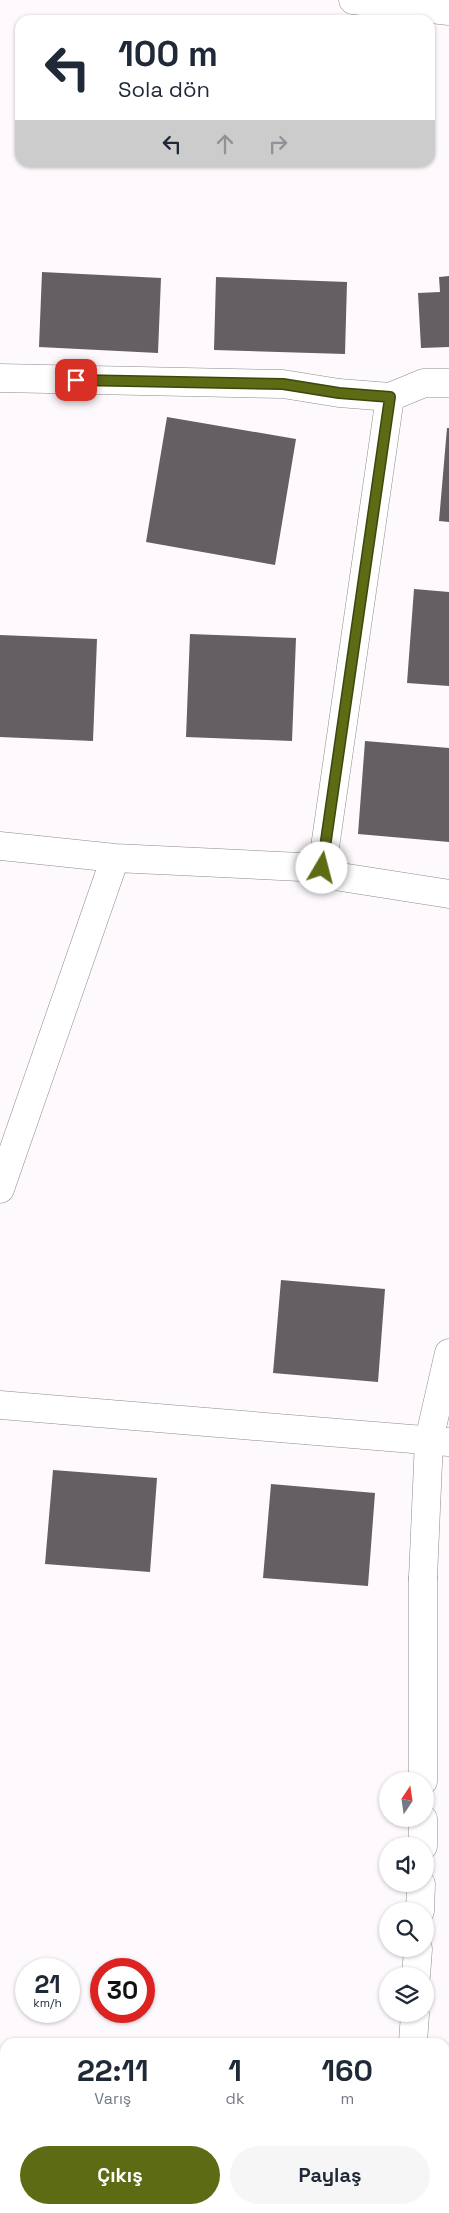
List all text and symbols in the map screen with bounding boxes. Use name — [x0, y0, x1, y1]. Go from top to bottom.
text: 100 m — [118, 32, 218, 76]
icon: left — [35, 35, 100, 100]
text: Sola dön — [118, 75, 210, 103]
icon: left — [158, 130, 186, 158]
icon: ahead — [211, 130, 239, 158]
icon: right — [264, 130, 292, 158]
pin — [55, 359, 97, 401]
icon: arrive — [62, 366, 90, 394]
position arrow — [295, 841, 347, 893]
north arrow — [379, 1772, 434, 1828]
map controls — [379, 1772, 434, 2022]
button: sound — [379, 1837, 434, 1892]
button: search — [379, 1902, 434, 1957]
speed limit sign: 30 — [90, 1958, 155, 2023]
button: layers — [379, 1967, 434, 2022]
text: 21 — [34, 1968, 61, 2000]
text: km/h — [33, 1995, 62, 2011]
text: 22:11 — [77, 2051, 149, 2090]
text: 1 — [228, 2051, 242, 2090]
text: 160 — [321, 2051, 373, 2090]
text: Varış — [94, 2088, 131, 2109]
text: dk — [226, 2088, 245, 2109]
text: m — [340, 2088, 354, 2109]
button: Çıkış — [20, 2146, 220, 2204]
button: Paylaş — [230, 2146, 430, 2204]

